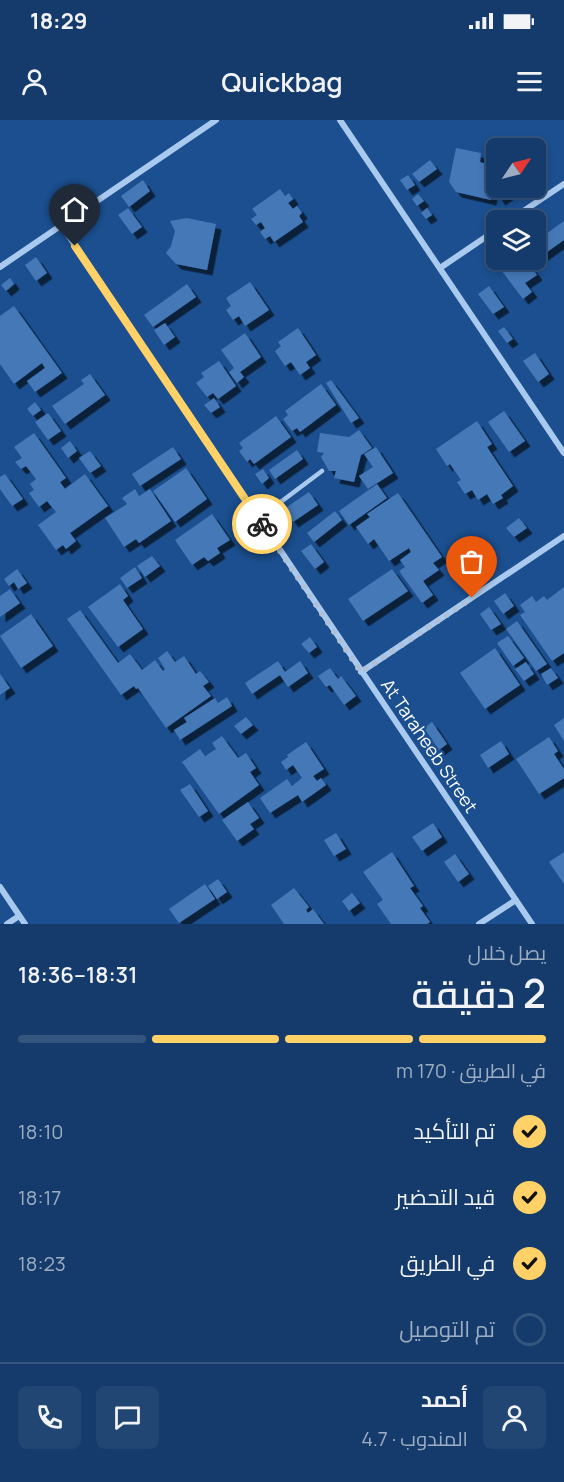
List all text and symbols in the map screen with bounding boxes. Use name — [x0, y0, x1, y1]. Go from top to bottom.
text: 18:29 — [30, 6, 87, 36]
text: Quickbag — [221, 63, 343, 100]
icon: person — [18, 65, 51, 98]
icon: menu — [513, 65, 546, 98]
north arrow — [486, 138, 546, 198]
map controls — [486, 138, 546, 270]
pin — [49, 184, 100, 246]
icon: home — [58, 193, 91, 226]
button: layers — [486, 210, 546, 270]
courier — [232, 494, 292, 554]
icon: bike — [246, 508, 279, 541]
pin — [446, 536, 497, 598]
icon: bag — [455, 545, 488, 578]
street label: At Taraheeb Street — [376, 674, 483, 817]
text: يصل خلال — [468, 939, 546, 966]
text: 18:31–18:36 — [18, 960, 138, 990]
text: 2 دقيقة — [411, 966, 546, 1020]
text: في الطريق · 170 m — [396, 1057, 546, 1084]
icon: check — [513, 1115, 546, 1148]
text: تم التأكيد — [413, 1116, 495, 1146]
text: 18:10 — [18, 1118, 63, 1145]
icon: check — [513, 1181, 546, 1214]
text: قيد التحضير — [395, 1182, 495, 1212]
text: 18:17 — [18, 1184, 61, 1211]
icon: check — [513, 1247, 546, 1280]
text: في الطريق — [400, 1248, 495, 1278]
text: 18:23 — [18, 1250, 66, 1277]
text: تم التوصيل — [399, 1314, 495, 1344]
text: أحمد — [421, 1384, 468, 1414]
button: phone — [18, 1386, 81, 1449]
button: chat — [96, 1386, 159, 1449]
button: person — [483, 1386, 546, 1449]
text: المندوب · 4.7 — [361, 1425, 468, 1452]

